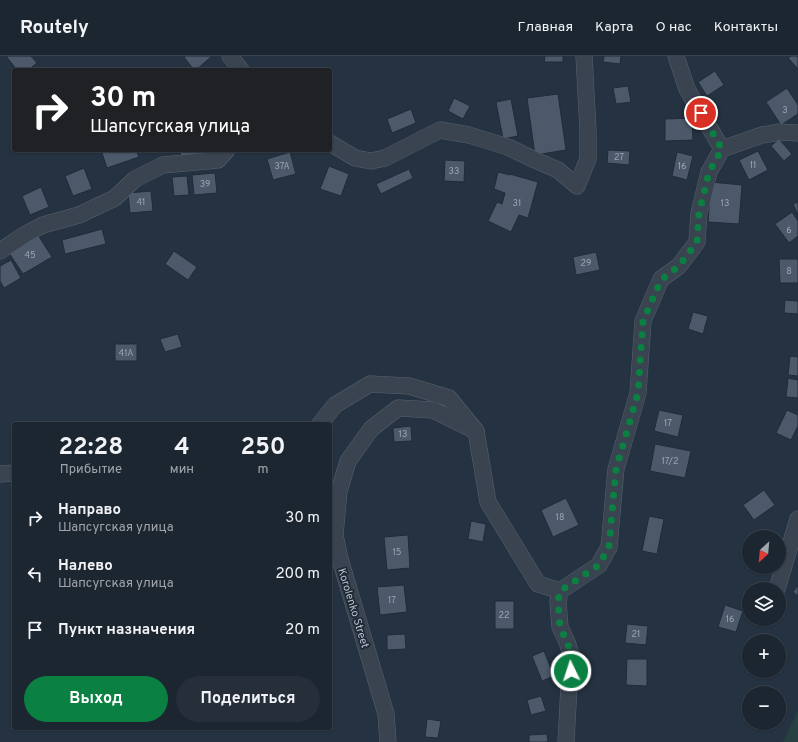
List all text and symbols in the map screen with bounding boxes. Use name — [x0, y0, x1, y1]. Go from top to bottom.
text: Routely — [20, 16, 89, 40]
text: Главная — [518, 19, 573, 36]
text: Карта — [595, 19, 633, 36]
text: О нас — [655, 19, 692, 36]
text: Контакты — [714, 19, 778, 36]
text: 30 m — [90, 81, 156, 117]
icon: right — [24, 84, 76, 136]
pin — [684, 96, 718, 130]
icon: arrive — [690, 102, 712, 124]
house number: 3 — [782, 105, 788, 116]
text: Шапсугская улица — [90, 116, 250, 139]
house number: 27 — [614, 152, 624, 163]
house number: 11 — [750, 160, 756, 171]
house number: 37А — [274, 161, 290, 172]
house number: 16 — [678, 161, 686, 172]
house number: 33 — [449, 166, 459, 177]
house number: 39 — [200, 179, 210, 190]
house number: 41 — [137, 197, 145, 208]
house number: 31 — [513, 198, 521, 209]
house number: 13 — [721, 198, 729, 209]
house number: 6 — [786, 225, 792, 236]
house number: 45 — [24, 250, 36, 261]
house number: 29 — [581, 258, 591, 269]
house number: 8 — [786, 266, 792, 277]
house number: 41А — [119, 348, 133, 359]
house number: 17 — [664, 418, 672, 429]
house number: 13 — [399, 429, 407, 440]
text: 22:28 — [58, 433, 123, 463]
text: 4 — [174, 433, 190, 463]
text: 250 — [241, 433, 286, 463]
house number: 17/2 — [662, 456, 678, 467]
text: Прибытие — [60, 462, 122, 478]
text: мин — [170, 462, 194, 478]
text: m — [258, 462, 269, 478]
text: Направо — [58, 501, 121, 520]
icon: right — [24, 507, 46, 529]
text: 30 m — [285, 509, 320, 528]
house number: 18 — [556, 512, 564, 523]
text: Шапсугская улица — [58, 520, 174, 536]
north arrow — [742, 530, 786, 574]
map controls — [742, 530, 786, 730]
house number: 15 — [393, 547, 401, 558]
text: Налево — [58, 557, 113, 576]
icon: left — [24, 563, 46, 585]
text: 200 m — [275, 565, 320, 584]
street label: Korolenko Street — [334, 567, 372, 650]
text: Шапсугская улица — [58, 576, 174, 592]
button: layers — [742, 582, 786, 626]
house number: 17 — [388, 595, 396, 606]
house number: 22 — [498, 610, 510, 621]
house number: 16 — [726, 614, 734, 625]
icon: arrive — [24, 619, 46, 641]
text: Пункт назначения — [58, 621, 195, 640]
text: 20 m — [285, 621, 320, 640]
house number: 21 — [632, 629, 640, 640]
button: + — [742, 634, 786, 678]
position arrow — [550, 650, 592, 692]
button: Выход — [24, 676, 168, 722]
button: Поделиться — [176, 676, 320, 722]
button: − — [742, 686, 786, 730]

